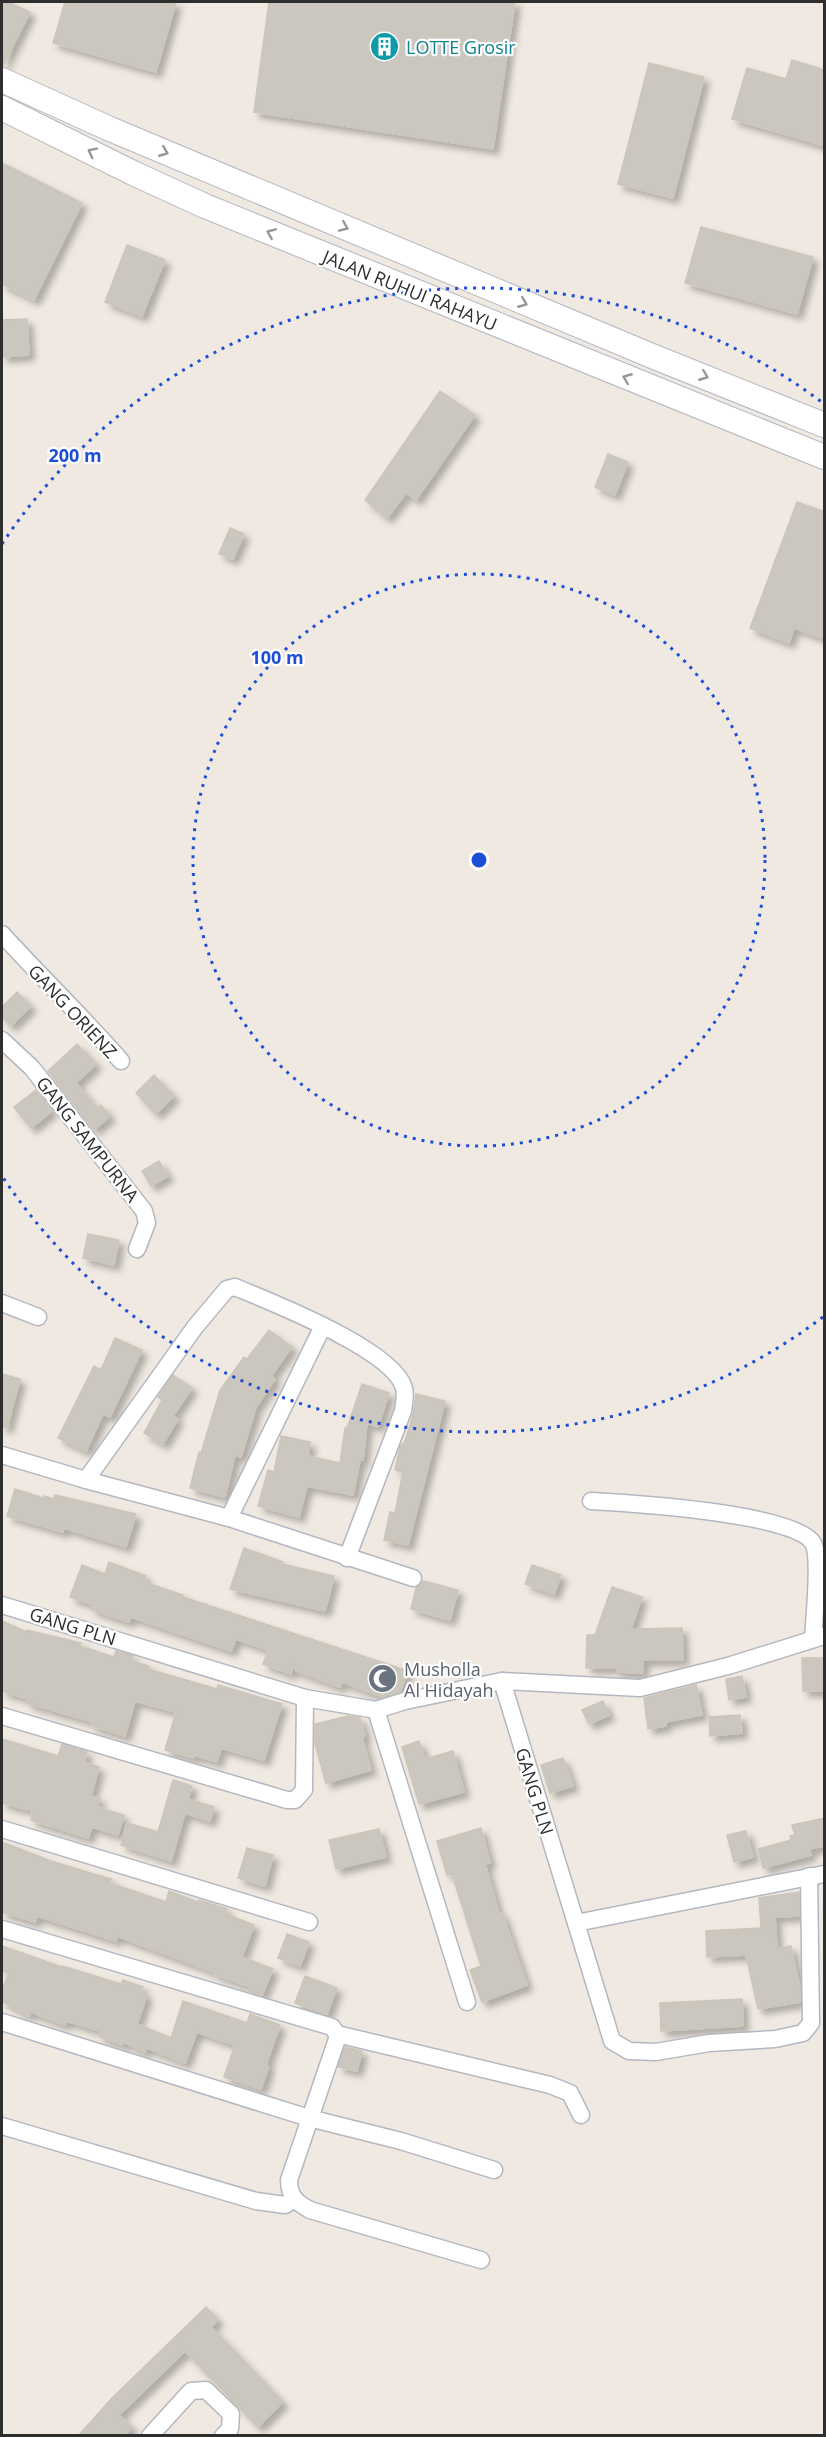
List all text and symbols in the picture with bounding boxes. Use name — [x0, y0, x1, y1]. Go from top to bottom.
building icon: LOTTE Grosir — [369, 31, 401, 63]
place label: LOTTE Grosir — [406, 35, 516, 59]
one-way arrow — [158, 145, 169, 157]
one-way arrow — [87, 148, 98, 160]
one-way arrow — [337, 220, 348, 232]
one-way arrow — [267, 228, 278, 240]
street label: JALAN RUHUI RAHAYU — [317, 243, 501, 336]
one-way arrow — [517, 296, 528, 308]
one-way arrow — [698, 369, 709, 382]
one-way arrow — [622, 373, 633, 385]
text: 200 m — [48, 443, 102, 467]
text: 100 m — [250, 645, 304, 669]
centre of rings — [469, 850, 489, 870]
street label: GANG ORIENZ — [23, 959, 123, 1063]
street label: GANG SAMPURNA — [31, 1071, 145, 1207]
street label: GANG PLN — [27, 1601, 119, 1651]
place label: Musholla Al Hidayah — [404, 1657, 494, 1702]
mosque icon: Musholla Al Hidayah — [367, 1663, 399, 1695]
street label: GANG PLN — [510, 1745, 560, 1837]

